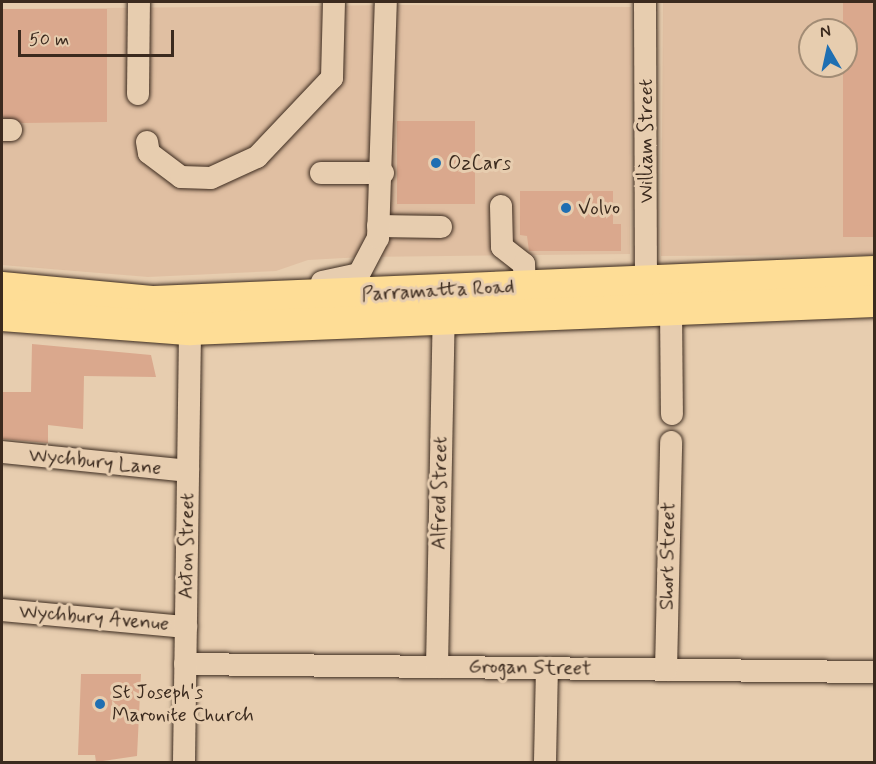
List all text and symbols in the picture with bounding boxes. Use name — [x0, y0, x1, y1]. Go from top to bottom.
scale bar — [21, 18, 177, 56]
north arrow — [798, 18, 858, 78]
text: N — [819, 20, 832, 43]
text: 50 m — [29, 28, 69, 52]
street label: William Street — [634, 77, 658, 205]
place label: OzCars — [448, 151, 511, 175]
marker: OzCars — [429, 156, 443, 170]
place label: Volvo — [578, 196, 620, 220]
marker: Volvo — [559, 201, 573, 215]
street label: Parramatta Road — [362, 275, 514, 307]
street label: Alfred Street — [427, 434, 453, 552]
street label: Wychbury Lane — [28, 443, 162, 481]
street label: Acton Street — [174, 491, 200, 601]
street label: Short Street — [655, 502, 681, 610]
street label: Wychbury Avenue — [17, 599, 171, 637]
street label: Grogan Street — [469, 655, 591, 681]
place label: St Joseph's Maronite Church — [112, 680, 256, 727]
marker: St Joseph's Maronite Church — [93, 697, 107, 711]

